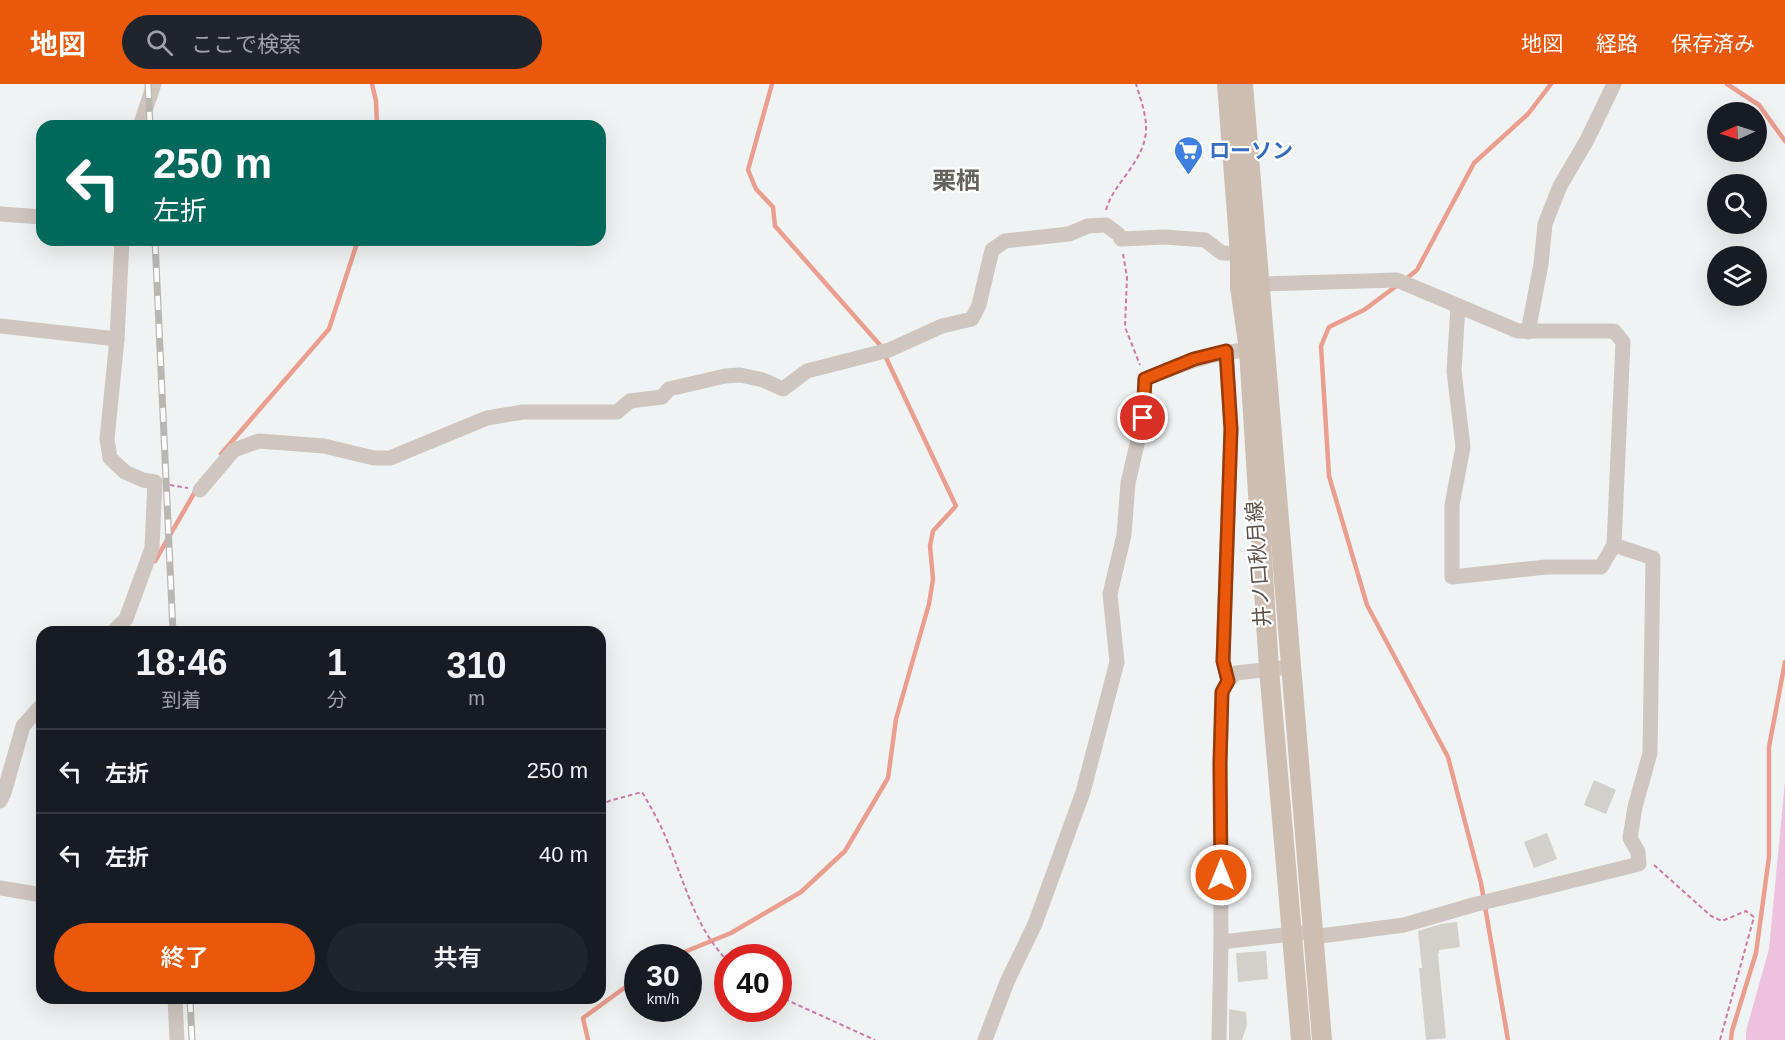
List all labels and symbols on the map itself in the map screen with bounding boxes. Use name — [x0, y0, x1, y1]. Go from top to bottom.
north arrow — [1707, 102, 1767, 162]
supermarket icon: ローソン — [1172, 134, 1204, 176]
place label: ローソン — [1209, 139, 1293, 162]
district label: 栗栖 — [932, 167, 980, 194]
pin — [1117, 392, 1168, 443]
street label: 井ノ口秋月線 — [1242, 500, 1274, 628]
position arrow — [1189, 843, 1253, 907]
speed limit sign: 40 — [714, 944, 792, 1022]

